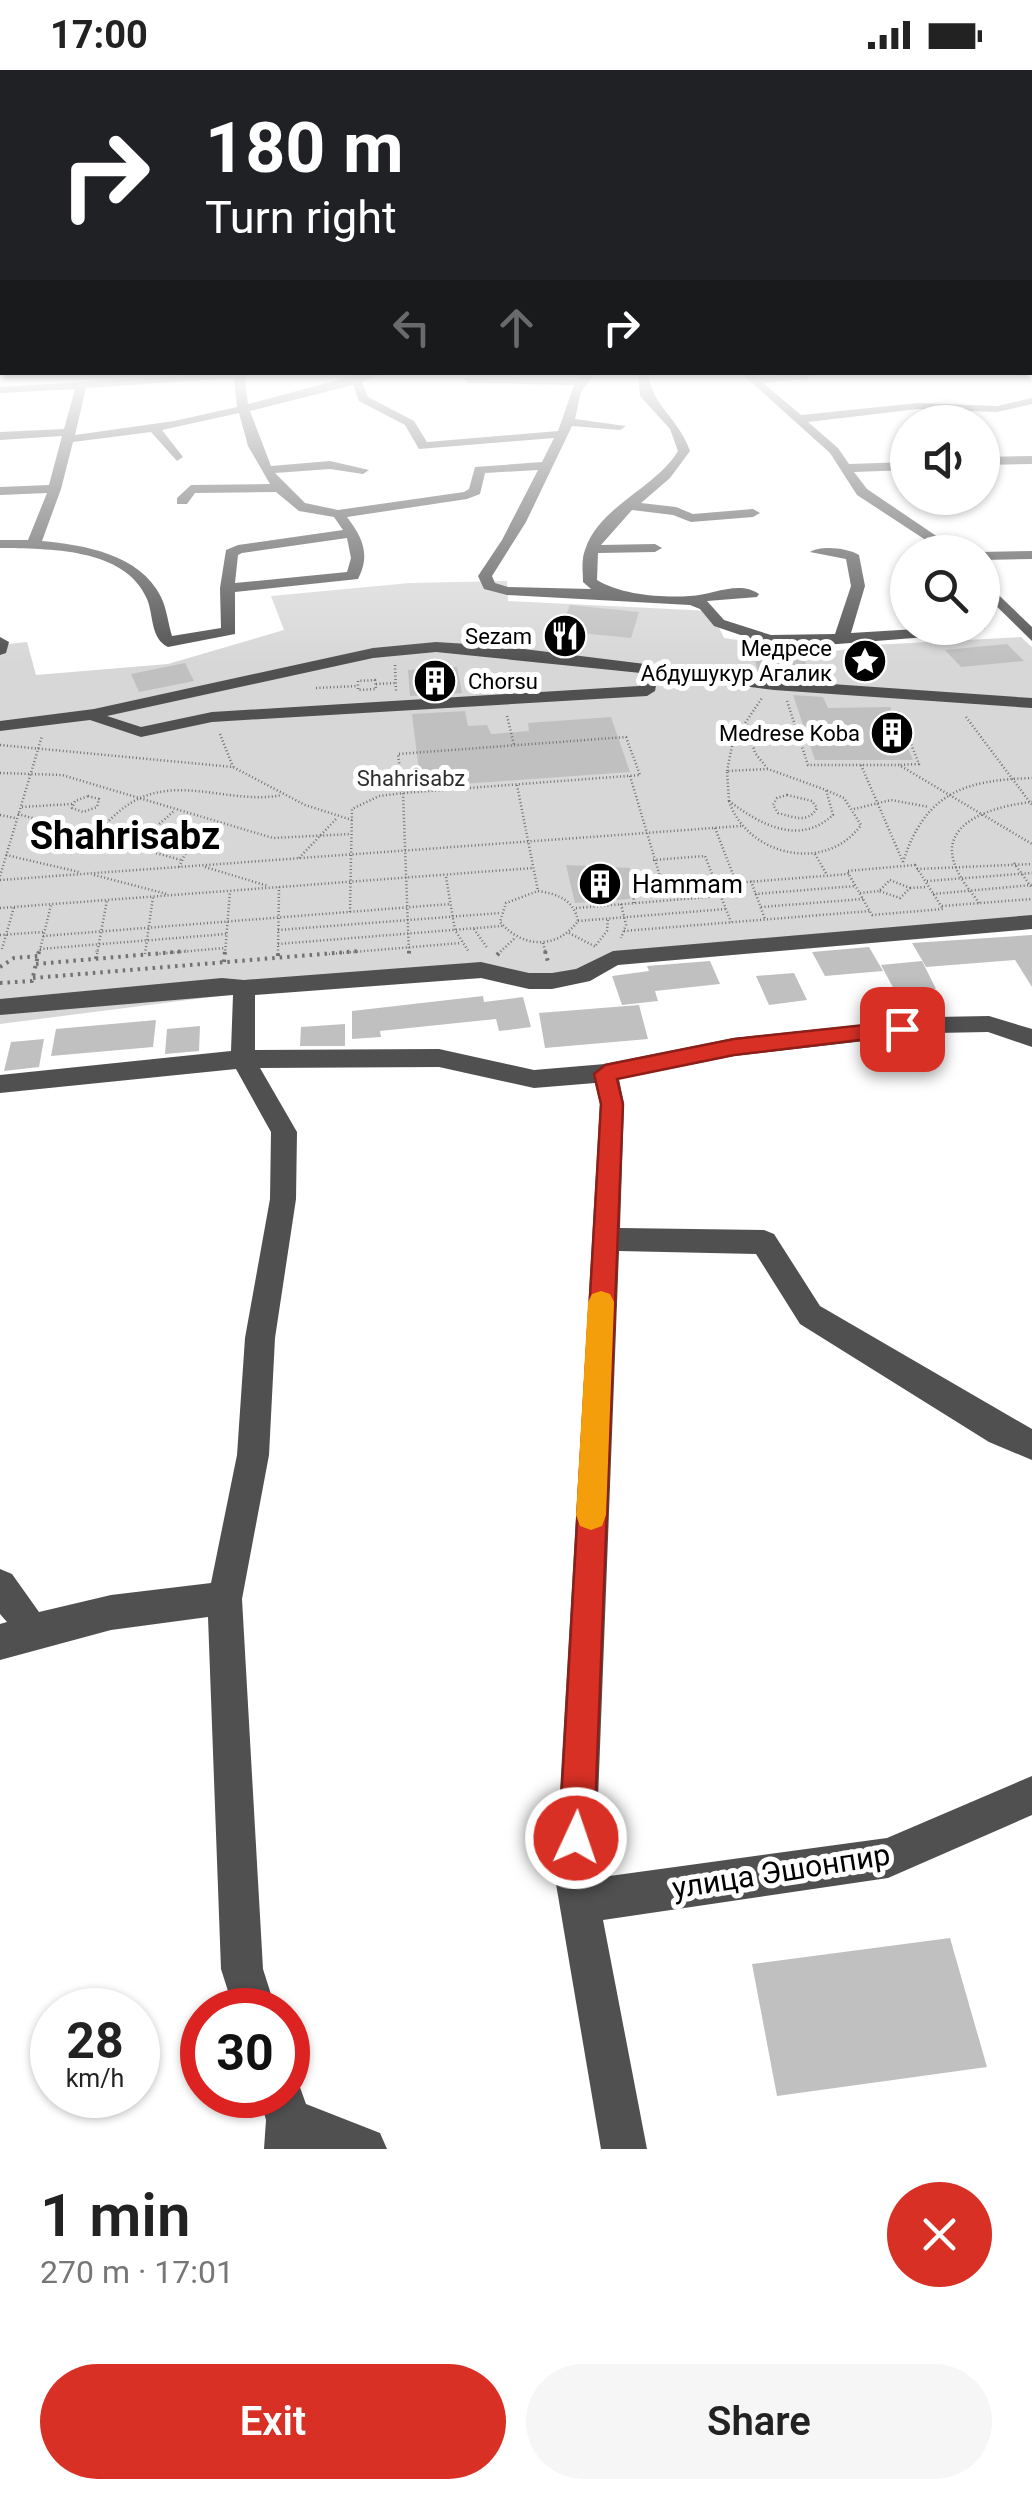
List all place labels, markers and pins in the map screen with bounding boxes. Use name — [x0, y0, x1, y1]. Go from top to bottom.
restaurant icon: Sezam — [542, 613, 588, 659]
place label: Sezam — [465, 624, 532, 649]
place label: Медресе Абдушукур Агалик — [641, 636, 832, 686]
place icon: Медресе Абдушукур Агалик — [842, 638, 888, 684]
building icon: Chorsu — [412, 658, 458, 704]
place label: Chorsu — [468, 669, 538, 694]
building icon: Medrese Koba — [869, 710, 915, 756]
place label: Medrese Koba — [719, 721, 860, 746]
building icon: Hammam — [577, 861, 623, 907]
place label: Hammam — [632, 870, 743, 899]
pin — [860, 987, 945, 1072]

